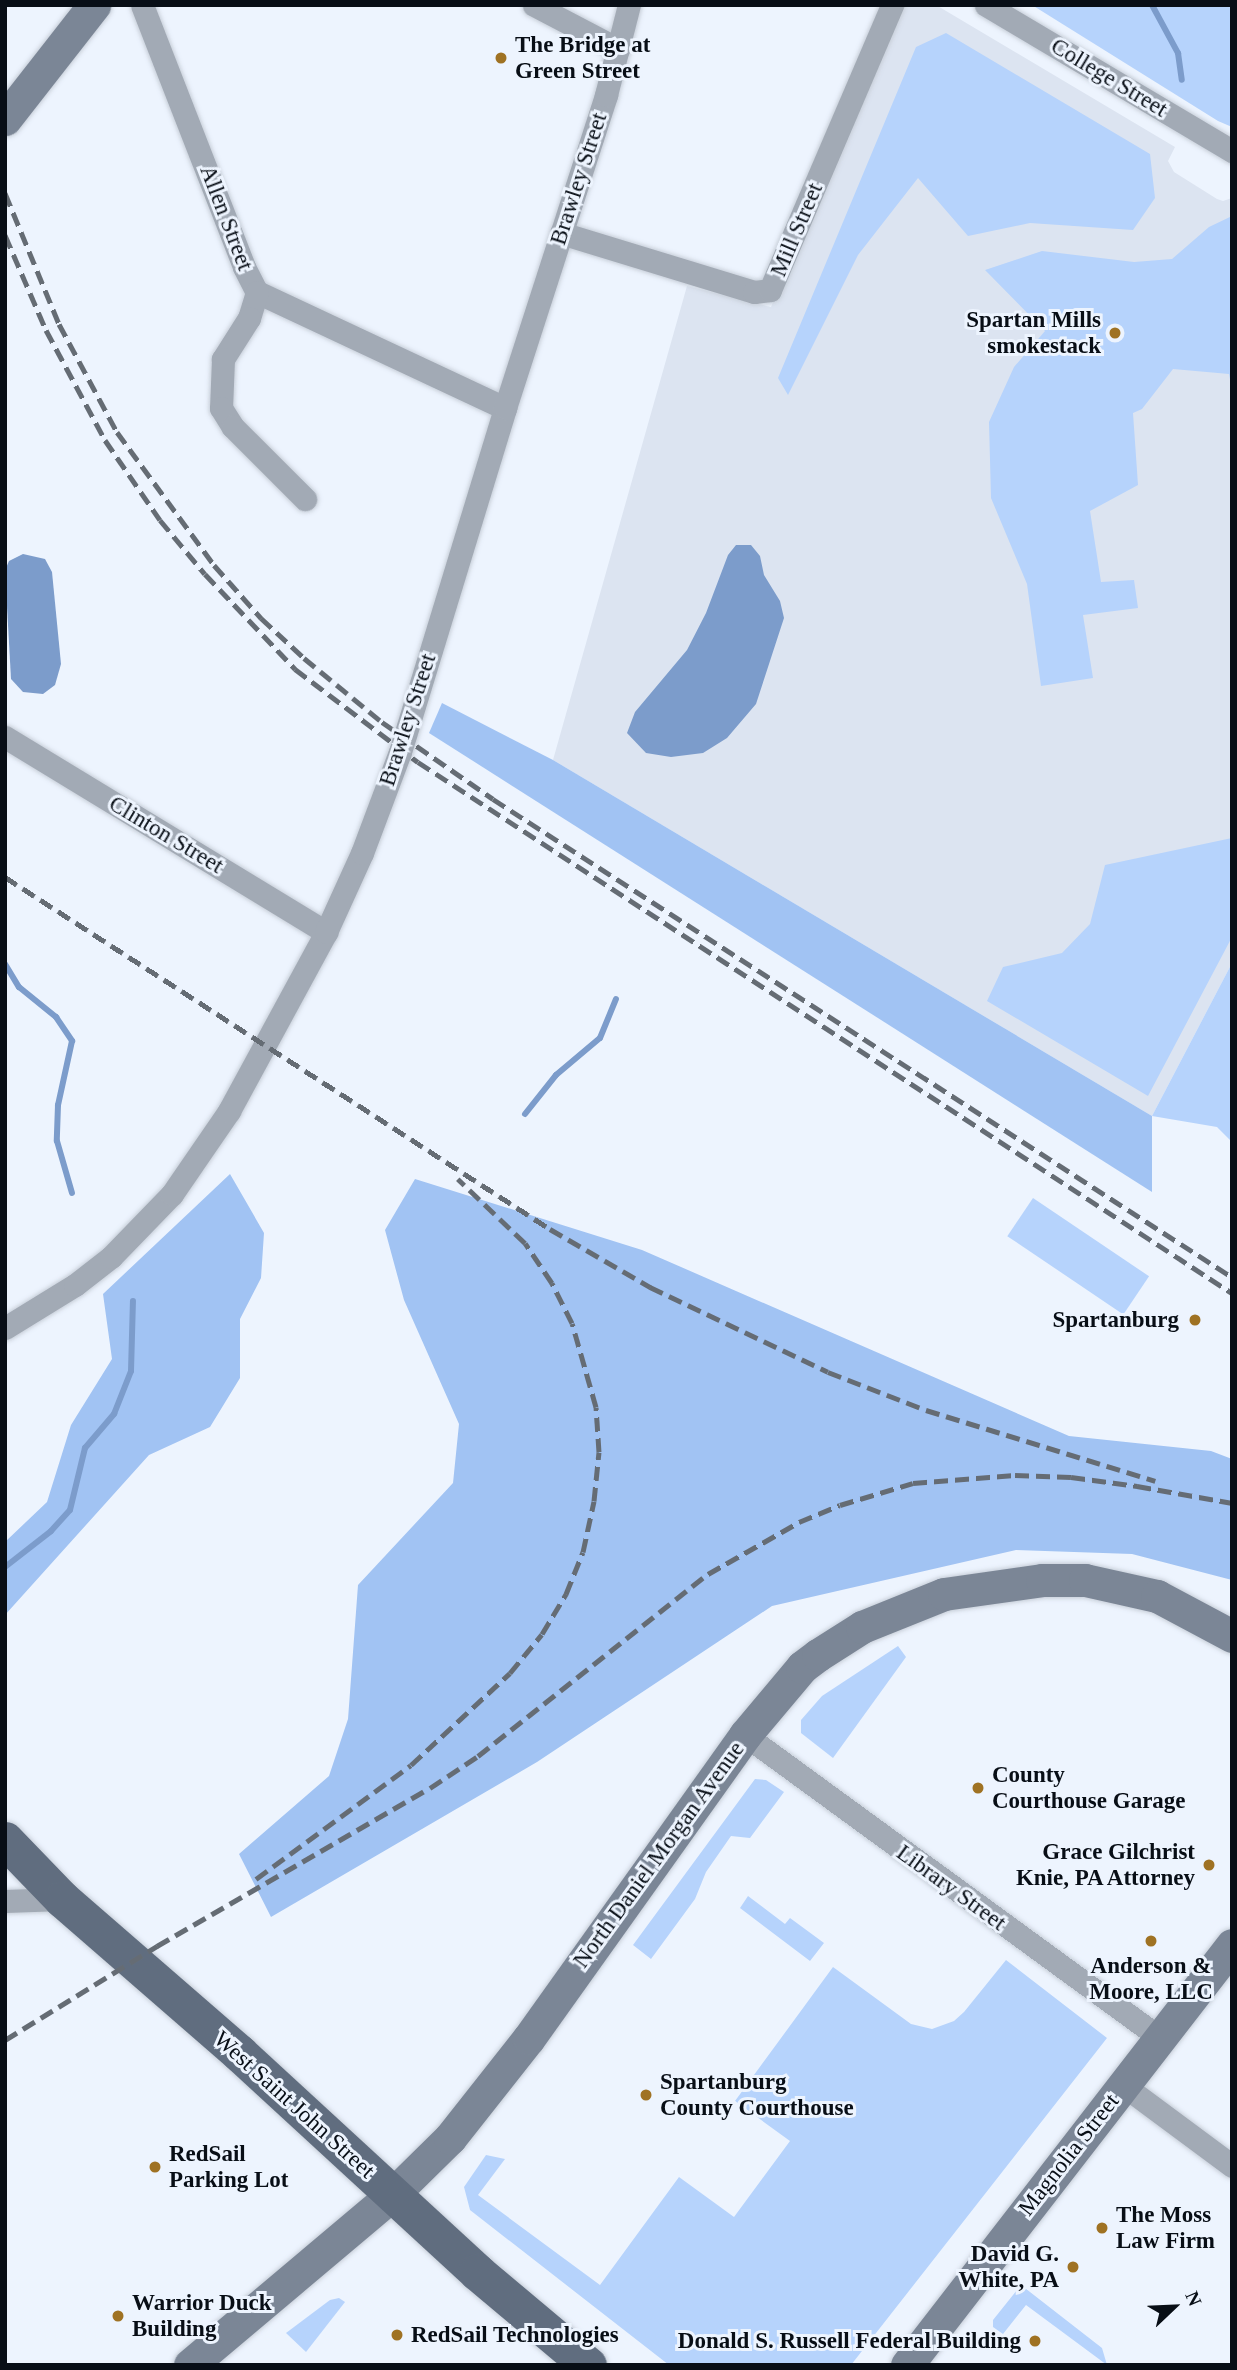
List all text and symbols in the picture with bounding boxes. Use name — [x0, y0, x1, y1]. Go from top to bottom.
place label: The Bridge at Green Street — [515, 31, 650, 85]
street label: College Street — [1046, 32, 1172, 124]
marker: The Bridge at Green Street — [493, 50, 509, 66]
street label: Brawley Street — [545, 109, 613, 249]
street label: Allen Street — [193, 161, 259, 275]
street label: Mill Street — [765, 179, 829, 281]
place label: Spartan Mills smokestack — [966, 306, 1101, 360]
marker: Spartan Mills smokestack — [1107, 325, 1123, 341]
street label: Brawley Street — [374, 650, 442, 790]
street label: Clinton Street — [104, 790, 228, 880]
place label: Spartanburg — [1052, 1306, 1179, 1334]
marker: Spartanburg — [1185, 1310, 1205, 1330]
street label: North Daniel Morgan Avenue — [567, 1736, 751, 1974]
place label: County Courthouse Garage — [992, 1761, 1186, 1815]
marker: County Courthouse Garage — [970, 1780, 986, 1796]
place label: Grace Gilchrist Knie, PA Attorney — [1013, 1838, 1195, 1892]
street label: Library Street — [891, 1839, 1011, 1937]
marker: Grace Gilchrist Knie, PA Attorney — [1201, 1857, 1217, 1873]
marker: Anderson & Moore, LLC — [1143, 1933, 1159, 1949]
place label: Anderson & Moore, LLC — [1089, 1952, 1213, 2006]
street label: West Saint John Street — [208, 2025, 380, 2185]
place label: Spartanburg County Courthouse — [660, 2068, 854, 2122]
marker: Spartanburg County Courthouse — [638, 2087, 654, 2103]
street label: Magnolia Street — [1013, 2088, 1125, 2222]
place label: RedSail Parking Lot — [169, 2140, 288, 2194]
marker: RedSail Parking Lot — [147, 2159, 163, 2175]
place label: The Moss Law Firm — [1116, 2201, 1215, 2255]
marker: The Moss Law Firm — [1094, 2220, 1110, 2236]
place label: David G. White, PA — [958, 2240, 1059, 2294]
marker: David G. White, PA — [1065, 2259, 1081, 2275]
north arrow — [1139, 2272, 1209, 2342]
text: N — [1181, 2288, 1206, 2309]
place label: Warrior Duck Building — [132, 2289, 272, 2343]
marker: Warrior Duck Building — [110, 2308, 126, 2324]
place label: RedSail Technologies — [411, 2321, 619, 2349]
marker: RedSail Technologies — [389, 2327, 405, 2343]
place label: Donald S. Russell Federal Building — [678, 2327, 1021, 2355]
marker: Donald S. Russell Federal Building — [1027, 2333, 1043, 2349]

